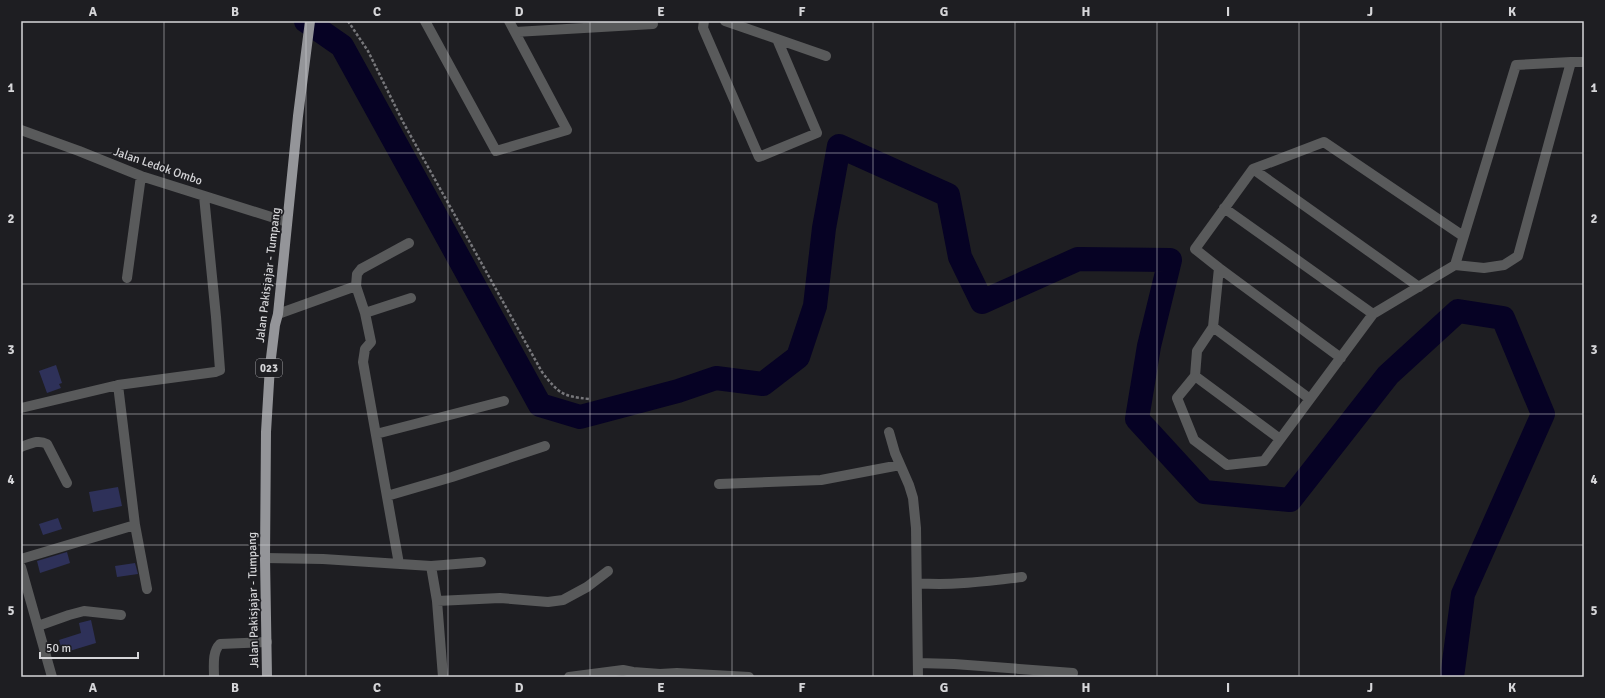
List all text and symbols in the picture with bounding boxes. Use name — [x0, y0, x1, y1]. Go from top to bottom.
text: A — [89, 4, 98, 20]
text: B — [231, 4, 239, 20]
text: C — [373, 4, 381, 20]
text: D — [515, 4, 524, 20]
text: E — [657, 4, 665, 20]
text: F — [799, 4, 806, 20]
text: G — [940, 4, 948, 20]
text: H — [1082, 4, 1090, 20]
text: I — [1226, 4, 1230, 20]
text: J — [1367, 4, 1373, 20]
text: K — [1508, 4, 1516, 20]
text: 1 — [7, 80, 15, 96]
text: 1 — [1590, 80, 1598, 96]
street label: Jalan Ledok Ombo — [111, 144, 204, 189]
street label: Jalan Pakisjajar - Tumpang — [253, 207, 284, 344]
text: 2 — [7, 211, 15, 227]
text: 2 — [1590, 211, 1598, 227]
text: 3 — [7, 342, 15, 358]
text: 3 — [1590, 342, 1598, 358]
road number: 023 — [256, 359, 282, 377]
text: 4 — [7, 472, 15, 488]
text: 4 — [1590, 472, 1598, 488]
street label: Jalan Pakisjajar - Tumpang — [245, 532, 262, 668]
text: 5 — [7, 603, 15, 619]
text: 5 — [1590, 603, 1598, 619]
scale bar — [40, 634, 138, 660]
text: 50 m — [46, 641, 71, 656]
text: A — [89, 680, 98, 696]
text: B — [231, 680, 239, 696]
text: C — [373, 680, 381, 696]
text: D — [515, 680, 524, 696]
text: E — [657, 680, 665, 696]
text: F — [799, 680, 806, 696]
text: G — [940, 680, 948, 696]
text: H — [1082, 680, 1090, 696]
text: I — [1226, 680, 1230, 696]
text: J — [1367, 680, 1373, 696]
text: K — [1508, 680, 1516, 696]

